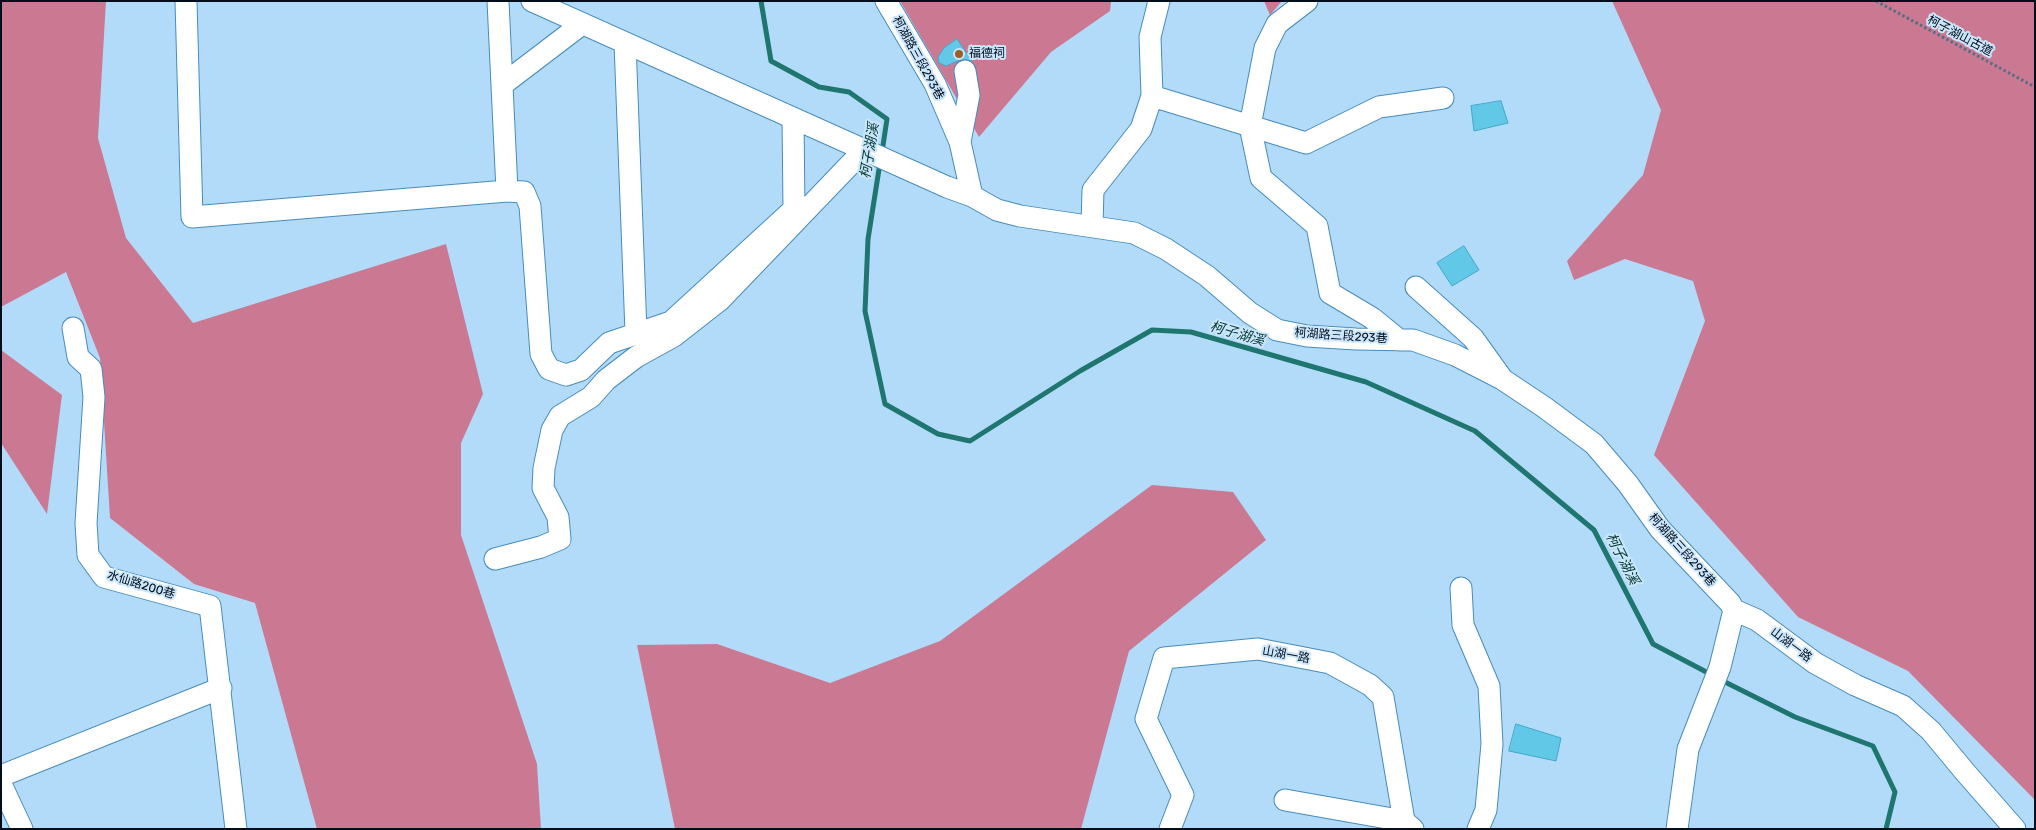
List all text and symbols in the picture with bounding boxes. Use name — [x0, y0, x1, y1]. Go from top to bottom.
street label: 柯子湖山古道 — [1925, 13, 1995, 59]
street label: 柯湖路三段293巷 — [889, 14, 947, 102]
place label: 福德祠 — [969, 47, 1005, 61]
marker: 福德祠 — [953, 48, 965, 60]
water label: 柯子湖溪 — [857, 122, 883, 180]
water label: 柯子湖溪 — [1208, 318, 1266, 350]
street label: 柯湖路三段293巷 — [1294, 326, 1388, 346]
street label: 柯湖路三段293巷 — [1645, 511, 1719, 589]
water label: 柯子湖溪 — [1602, 530, 1642, 588]
street label: 水仙路200巷 — [105, 568, 177, 602]
street label: 山湖一路 — [1767, 625, 1815, 665]
street label: 山湖一路 — [1261, 644, 1311, 666]

